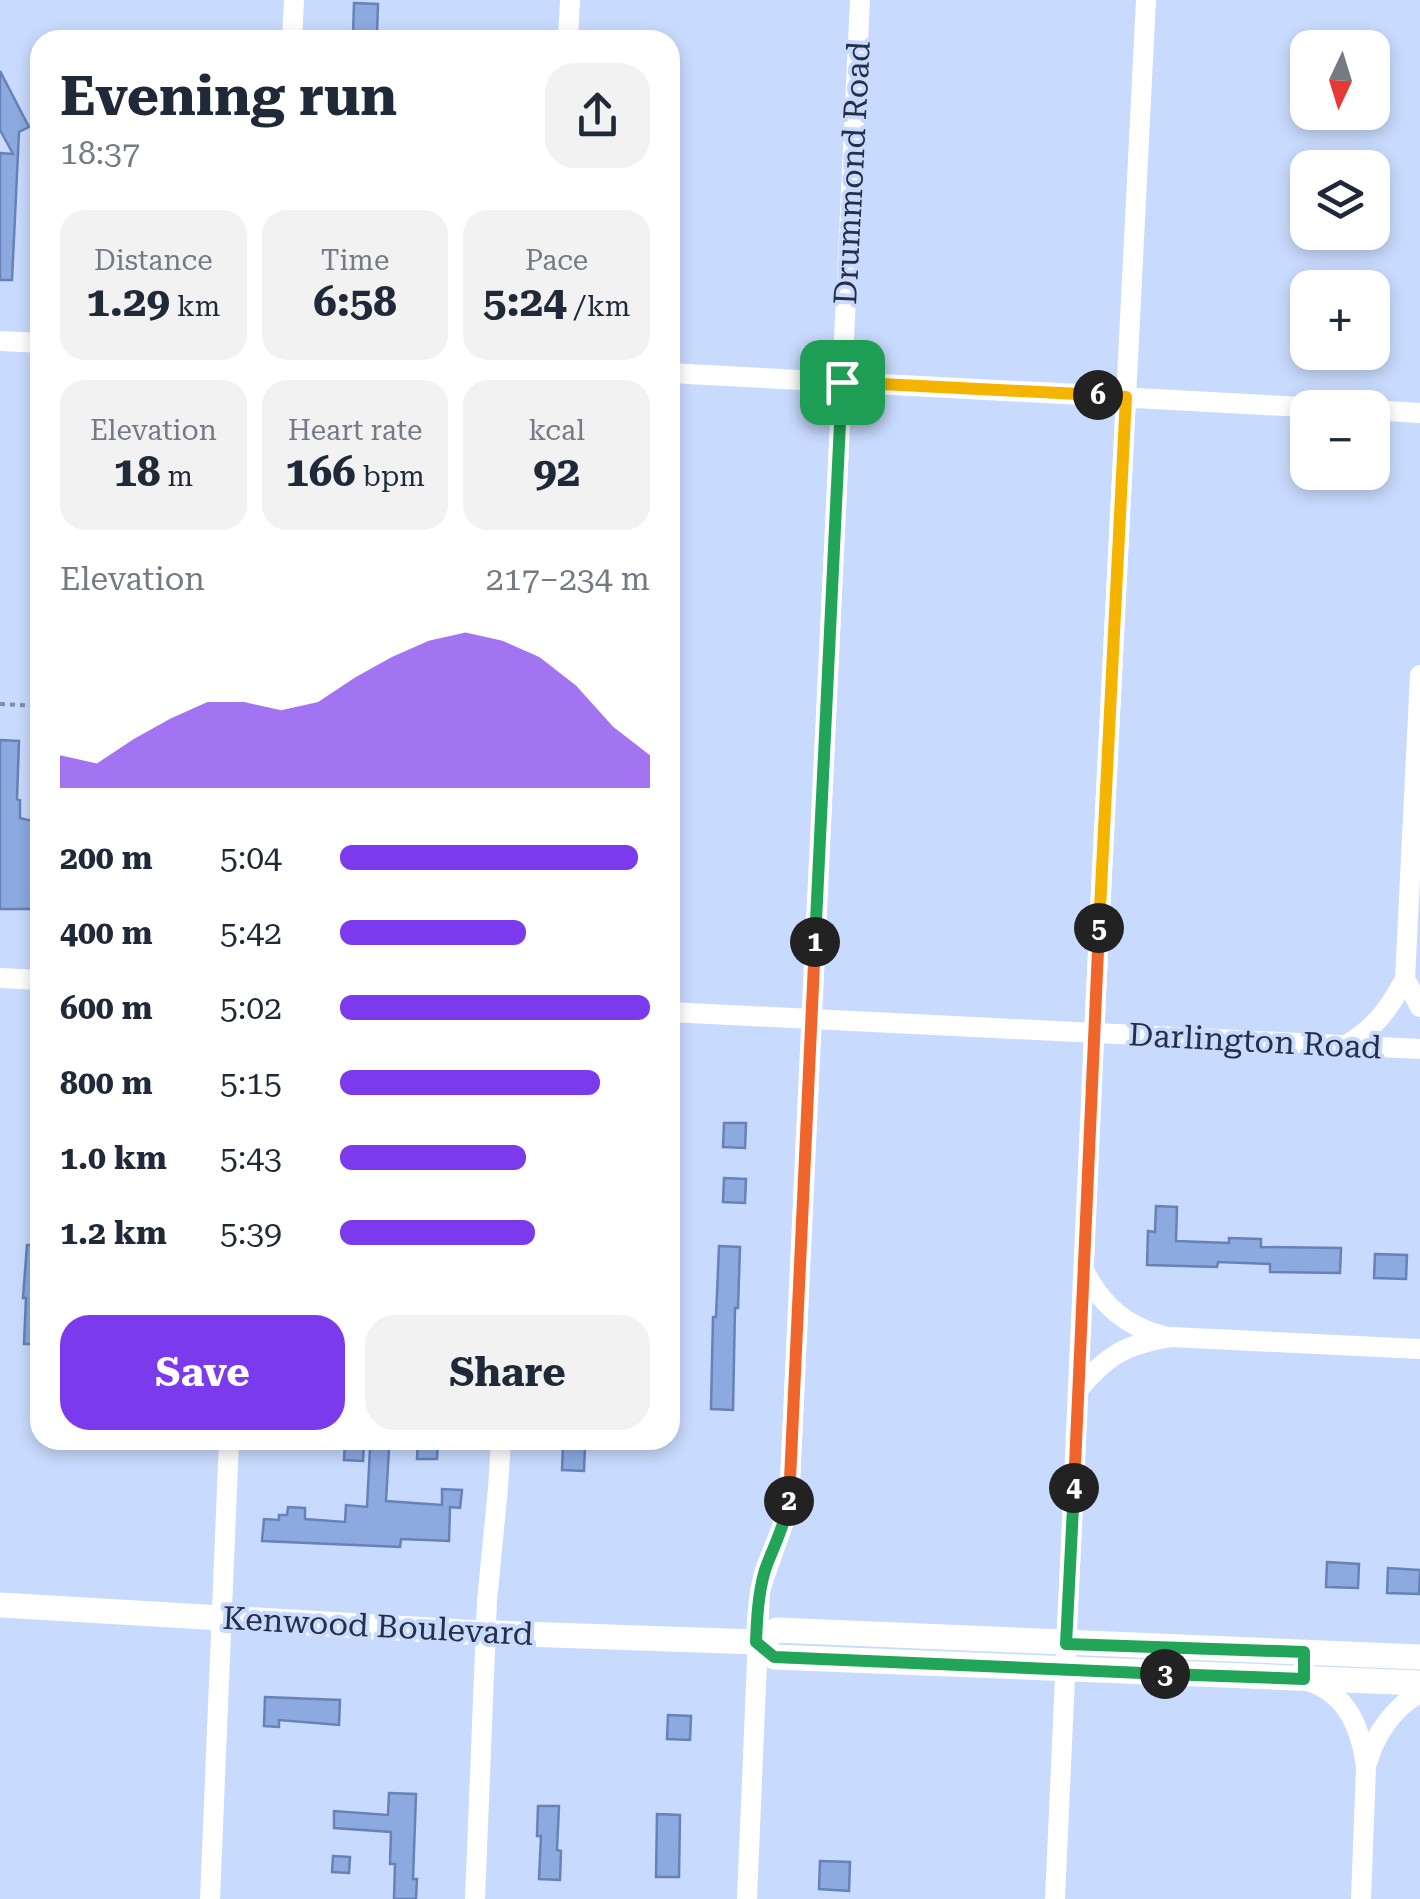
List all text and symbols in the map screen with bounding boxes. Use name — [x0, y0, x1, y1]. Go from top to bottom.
north arrow — [1290, 30, 1390, 130]
map controls — [1290, 30, 1390, 490]
street label: Drummond Road — [826, 40, 878, 306]
button: share — [545, 63, 650, 168]
text: Evening run — [60, 64, 397, 128]
text: 18:37 — [60, 134, 140, 172]
button: layers — [1290, 150, 1390, 250]
text: Distance — [94, 244, 213, 277]
text: Time — [321, 244, 389, 277]
text: Pace — [525, 244, 588, 277]
button: + — [1290, 270, 1390, 370]
text: 1.29 — [86, 277, 170, 326]
text: 6:58 — [313, 277, 397, 326]
text: 5:24 — [483, 277, 567, 326]
text: km — [170, 290, 220, 323]
text: /km — [567, 290, 630, 323]
pin — [800, 340, 885, 425]
icon: arrive — [815, 355, 870, 410]
pin: 6 — [1073, 370, 1123, 420]
text: 6 — [1090, 378, 1106, 411]
button: − — [1290, 390, 1390, 490]
text: Elevation — [90, 414, 217, 447]
text: Heart rate — [288, 414, 422, 447]
text: kcal — [528, 414, 585, 447]
text: 18 — [113, 447, 161, 496]
text: 166 — [285, 447, 356, 496]
text: 92 — [533, 447, 580, 496]
text: m — [161, 460, 193, 493]
text: bpm — [356, 460, 425, 493]
text: Elevation — [60, 560, 205, 598]
text: 217–234 m — [486, 560, 650, 598]
text: 200 m — [60, 839, 153, 877]
text: 5:04 — [220, 839, 282, 877]
pin: 5 — [1074, 903, 1124, 953]
text: 5 — [1091, 911, 1107, 944]
text: 400 m — [60, 914, 153, 952]
text: 5:42 — [220, 914, 282, 952]
pin: 1 — [790, 917, 840, 967]
text: 1 — [807, 925, 823, 958]
text: 600 m — [60, 989, 153, 1027]
text: 5:02 — [220, 989, 282, 1027]
street label: Darlington Road — [1128, 1015, 1382, 1067]
text: 800 m — [60, 1064, 153, 1102]
text: 5:15 — [220, 1064, 282, 1102]
text: 1.0 km — [60, 1139, 167, 1177]
text: 5:43 — [220, 1139, 282, 1177]
text: 1.2 km — [60, 1214, 167, 1252]
text: 5:39 — [220, 1214, 282, 1252]
button: Save — [60, 1315, 345, 1430]
button: Share — [365, 1315, 650, 1430]
pin: 4 — [1049, 1463, 1099, 1513]
text: 4 — [1066, 1471, 1082, 1504]
pin: 2 — [764, 1476, 814, 1526]
text: 2 — [781, 1484, 797, 1517]
street label: Kenwood Boulevard — [222, 1599, 534, 1653]
pin: 3 — [1140, 1649, 1190, 1699]
text: 3 — [1157, 1657, 1173, 1690]

